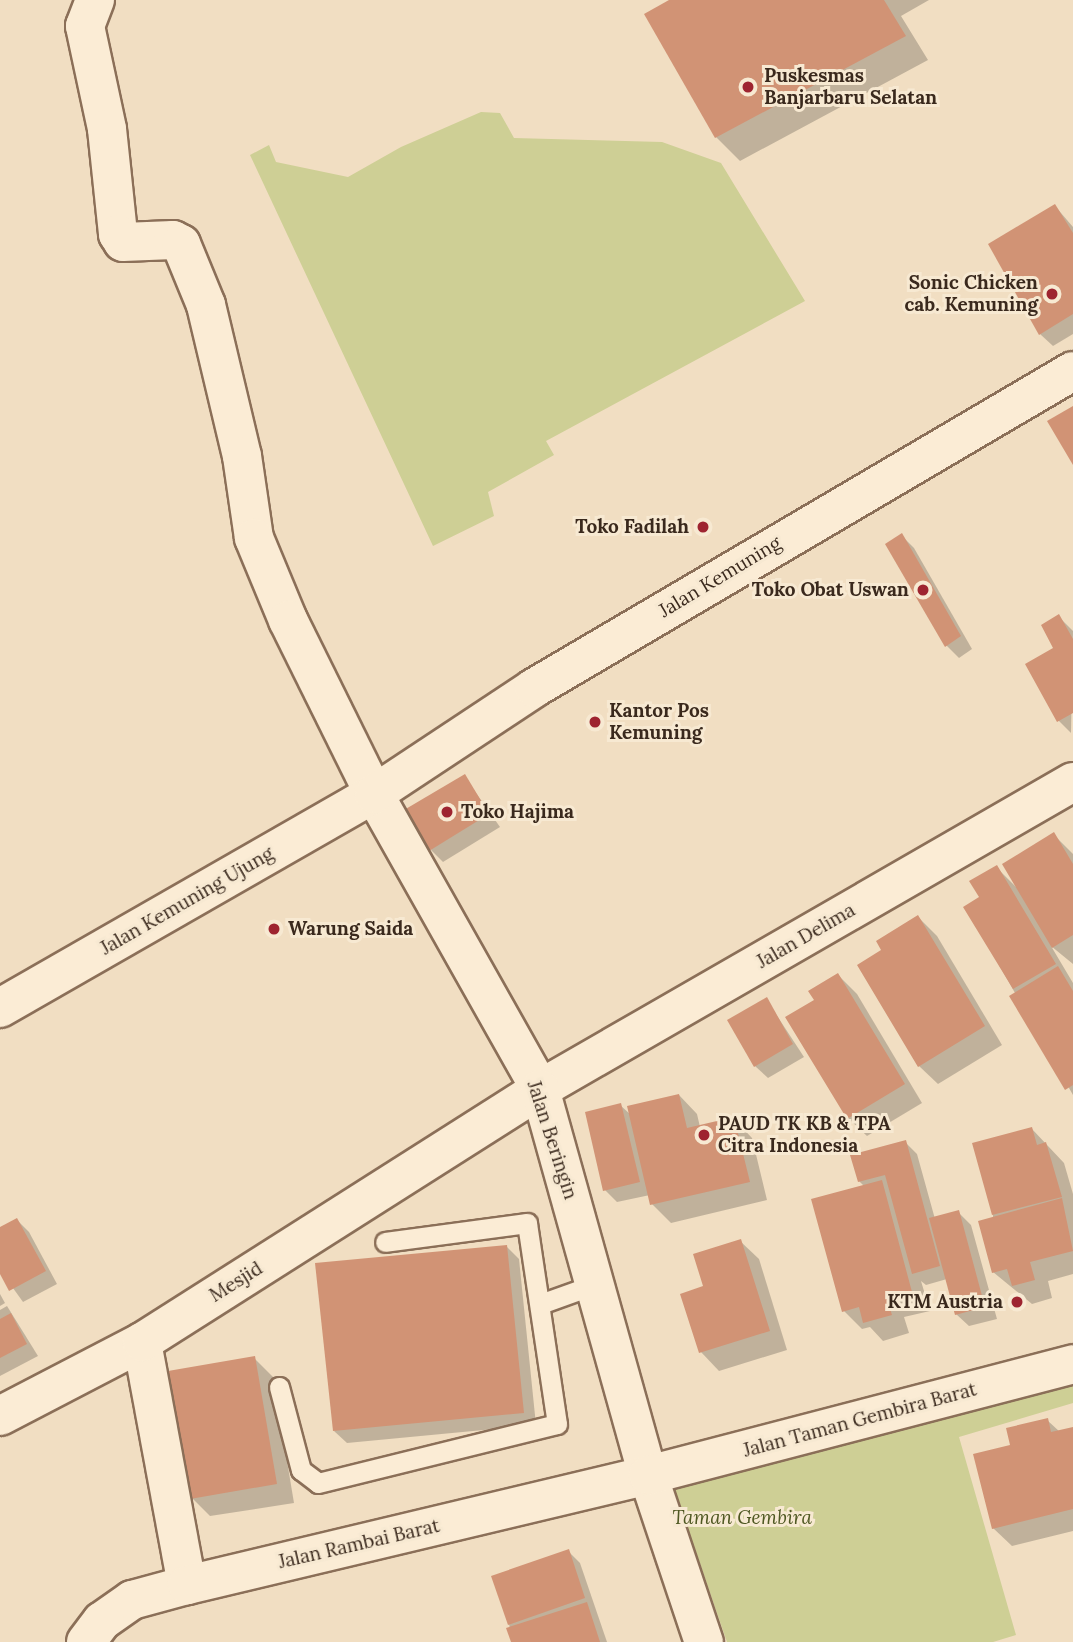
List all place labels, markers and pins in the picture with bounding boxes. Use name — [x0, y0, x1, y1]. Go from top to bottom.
place label: Puskesmas Banjarbaru Selatan — [764, 65, 937, 109]
marker: Puskesmas Banjarbaru Selatan — [738, 77, 758, 97]
place label: Sonic Chicken cab. Kemuning — [904, 272, 1038, 316]
marker: Sonic Chicken cab. Kemuning — [1044, 286, 1060, 302]
place label: Toko Fadilah — [575, 516, 689, 538]
marker: Toko Fadilah — [695, 519, 711, 535]
place label: Toko Obat Uswan — [752, 579, 909, 601]
marker: Toko Obat Uswan — [915, 582, 931, 598]
place label: Kantor Pos Kemuning — [609, 700, 709, 744]
marker: Kantor Pos Kemuning — [587, 714, 603, 730]
place label: Toko Hajima — [461, 801, 574, 823]
marker: Toko Hajima — [439, 804, 455, 820]
place label: Warung Saida — [288, 918, 413, 940]
marker: Warung Saida — [266, 921, 282, 937]
place label: PAUD TK KB & TPA Citra Indonesia — [718, 1113, 891, 1157]
marker: PAUD TK KB & TPA Citra Indonesia — [696, 1127, 712, 1143]
place label: KTM Austria — [887, 1291, 1003, 1313]
marker: KTM Austria — [1009, 1294, 1025, 1310]

